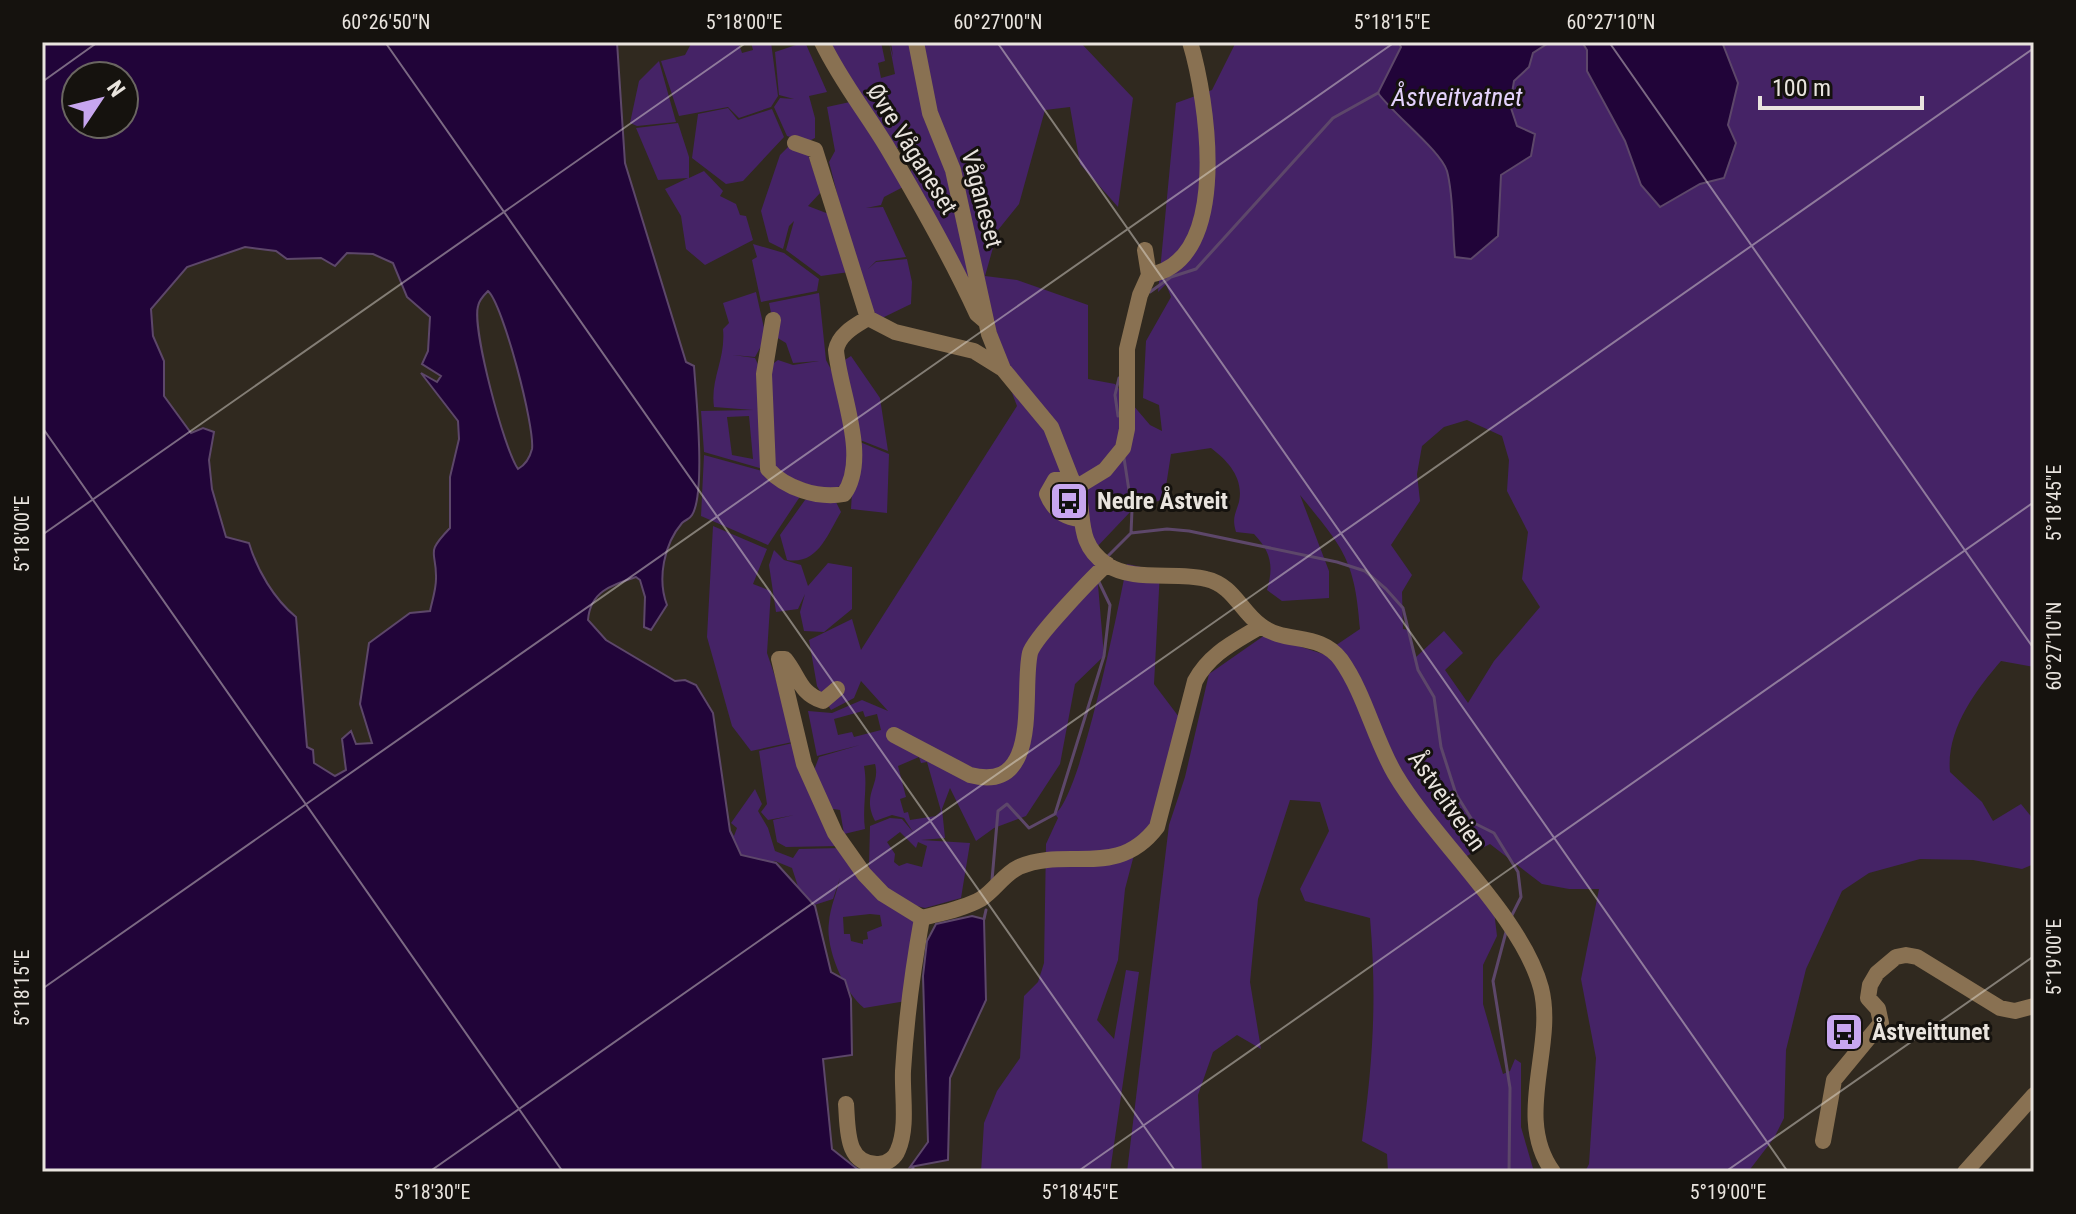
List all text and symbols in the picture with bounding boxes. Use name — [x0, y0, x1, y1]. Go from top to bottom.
text: 60°26'50"N — [341, 10, 431, 34]
text: 5°18'00"E — [706, 10, 782, 34]
text: 60°27'00"N — [953, 10, 1043, 34]
text: 5°18'15"E — [1354, 10, 1430, 34]
text: 60°27'10"N — [1566, 10, 1656, 34]
north arrow — [60, 60, 140, 140]
scale bar — [1760, 60, 1922, 110]
text: 100 m — [1772, 74, 1831, 102]
text: N — [102, 76, 130, 102]
street label: Øvre Våganeset — [861, 79, 963, 219]
water label: Åstveitvatnet — [1391, 81, 1523, 112]
street label: Våganeset — [956, 147, 1008, 251]
text: 5°18'45"E — [2042, 465, 2066, 541]
bus stop icon: Nedre Åstveit — [1048, 480, 1090, 522]
place label: Nedre Åstveit — [1097, 486, 1228, 515]
text: 5°18'00"E — [10, 496, 34, 572]
text: 60°27'10"N — [2042, 601, 2066, 691]
street label: Åstveitveien — [1402, 745, 1492, 856]
text: 5°19'00"E — [2042, 919, 2066, 995]
text: 5°18'15"E — [10, 950, 34, 1026]
bus stop icon: Åstveittunet — [1823, 1011, 1865, 1053]
place label: Åstveittunet — [1872, 1017, 1990, 1046]
text: 5°18'30"E — [394, 1180, 470, 1204]
text: 5°18'45"E — [1042, 1180, 1118, 1204]
text: 5°19'00"E — [1690, 1180, 1766, 1204]

